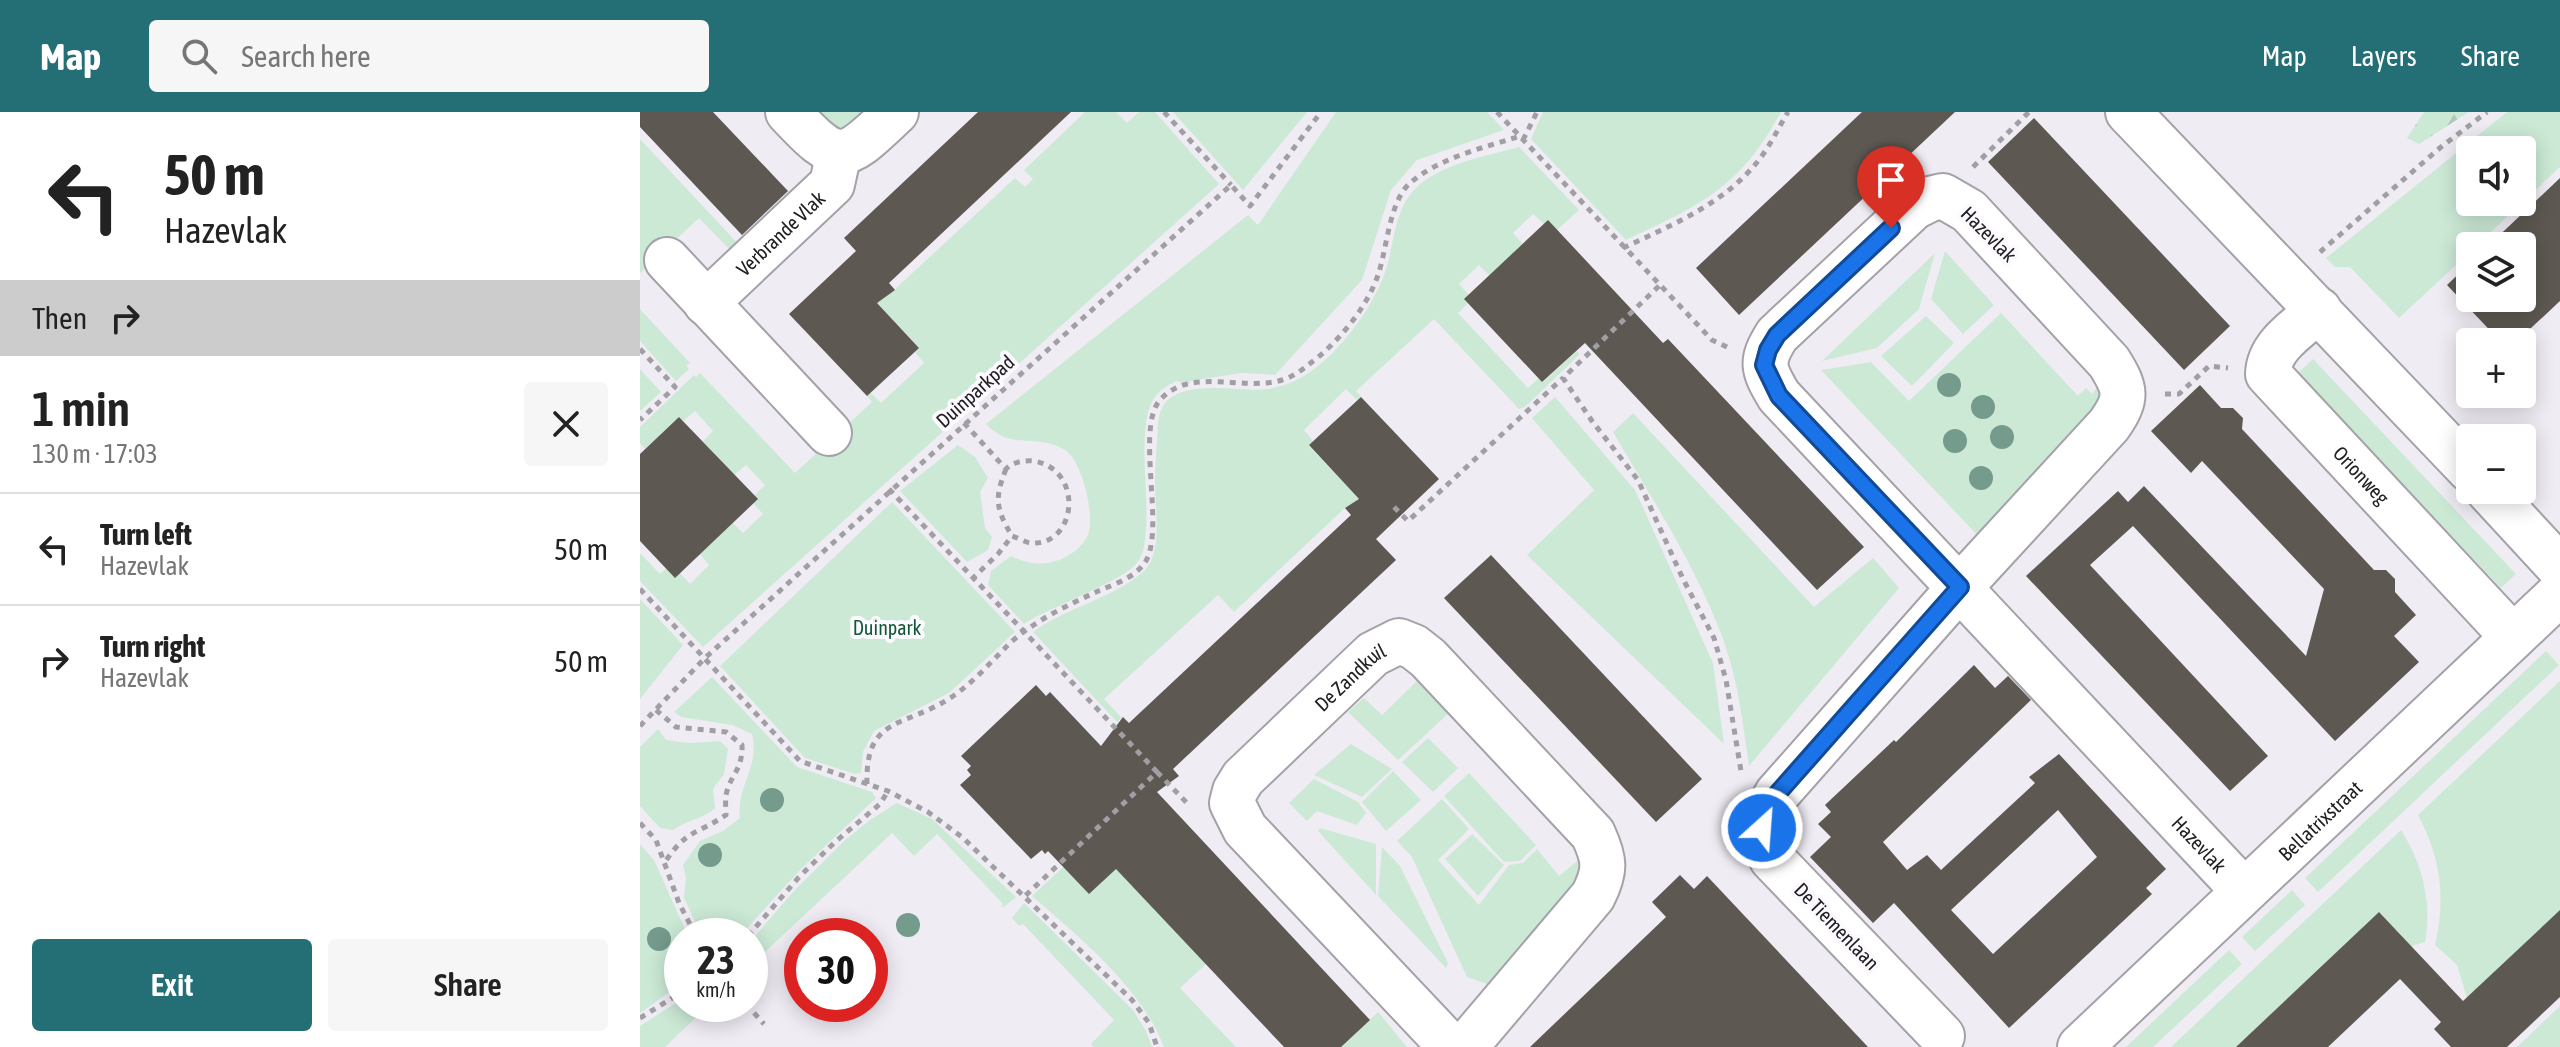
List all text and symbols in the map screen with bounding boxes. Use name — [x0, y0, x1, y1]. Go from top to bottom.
search box — [149, 20, 709, 92]
icon: search — [177, 34, 221, 78]
text: Map — [40, 35, 101, 78]
text: Search here — [241, 39, 371, 73]
text: Map — [2262, 40, 2307, 72]
text: Layers — [2351, 40, 2417, 72]
text: Share — [2461, 40, 2520, 72]
map controls — [2456, 136, 2536, 504]
button: sound — [2456, 136, 2536, 216]
text: 50 m — [164, 143, 265, 207]
icon: left — [32, 144, 136, 248]
pin — [1857, 146, 1925, 228]
icon: arrive — [1869, 158, 1913, 202]
street label: Verbrande Vlak — [731, 186, 829, 280]
street label: Hazevlak — [1957, 202, 2021, 266]
text: Hazevlak — [164, 209, 287, 251]
button: layers — [2456, 232, 2536, 312]
icon: right — [103, 296, 147, 340]
text: Then — [32, 301, 87, 335]
button: + — [2456, 328, 2536, 408]
street label: Duinparkpad — [931, 350, 1019, 432]
text: 1 min — [32, 381, 130, 436]
button: close — [524, 382, 608, 466]
button: − — [2456, 424, 2536, 504]
text: 130 m · 17:03 — [32, 439, 158, 469]
street label: Orionweg — [2329, 441, 2395, 509]
text: Turn left — [100, 517, 192, 551]
icon: left — [32, 527, 76, 571]
text: 50 m — [554, 532, 608, 566]
text: Hazevlak — [100, 551, 189, 581]
park label: Duinpark — [853, 616, 922, 639]
text: Turn right — [100, 629, 206, 663]
street label: De Zandkuil — [1310, 638, 1390, 715]
icon: right — [32, 639, 76, 683]
text: 50 m — [554, 644, 608, 678]
text: Hazevlak — [100, 663, 189, 693]
street label: Bellatrixstraat — [2273, 775, 2366, 865]
position arrow — [1720, 786, 1804, 870]
street label: Hazevlak — [2168, 811, 2232, 877]
street label: De Tiemenlaan — [1790, 878, 1884, 974]
speed limit sign: 30 — [784, 918, 888, 1022]
text: 23 — [697, 937, 735, 982]
button: Exit — [32, 939, 312, 1031]
button: Share — [328, 939, 608, 1031]
text: km/h — [696, 978, 736, 1001]

